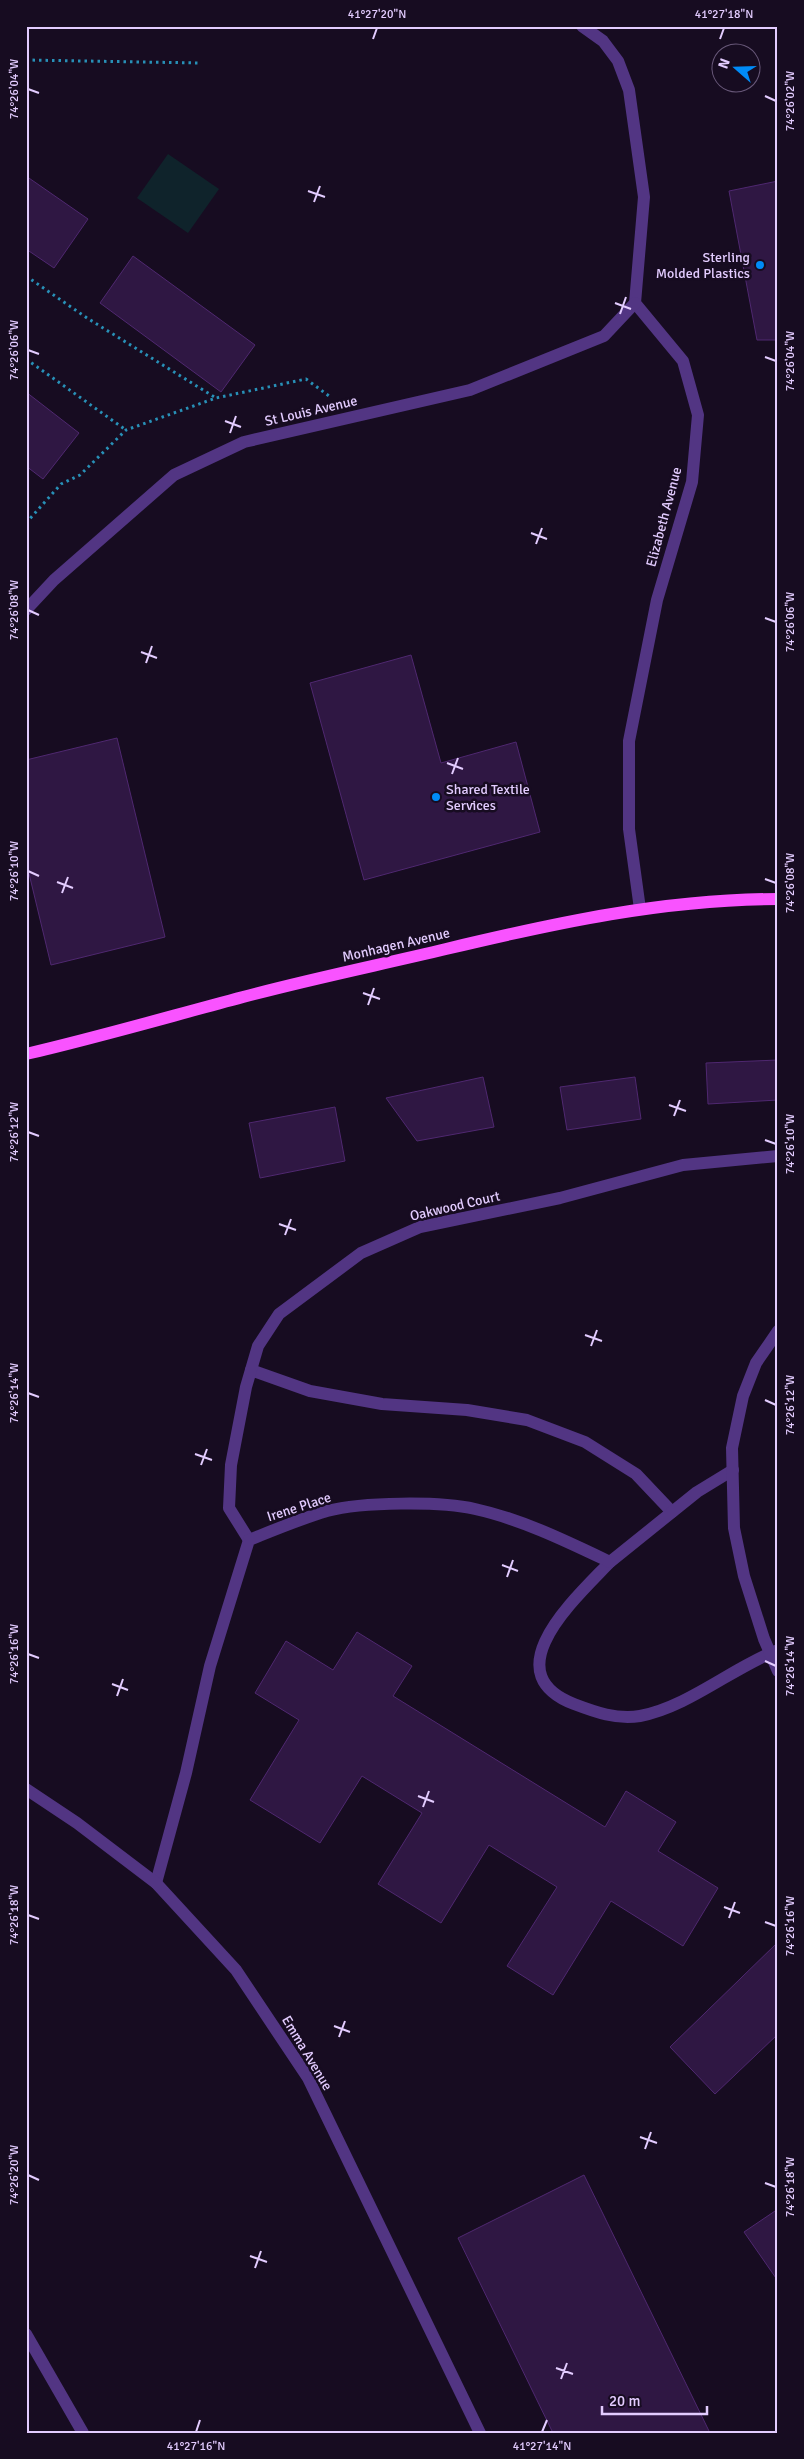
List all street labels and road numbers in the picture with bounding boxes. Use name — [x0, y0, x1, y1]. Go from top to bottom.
street label: St Louis Avenue — [263, 392, 359, 430]
street label: Elizabeth Avenue — [642, 465, 686, 569]
street label: Monhagen Avenue — [341, 924, 451, 966]
street label: Oakwood Court — [408, 1187, 502, 1225]
street label: Irene Place — [265, 1489, 333, 1525]
street label: Emma Avenue — [278, 2013, 336, 2093]

